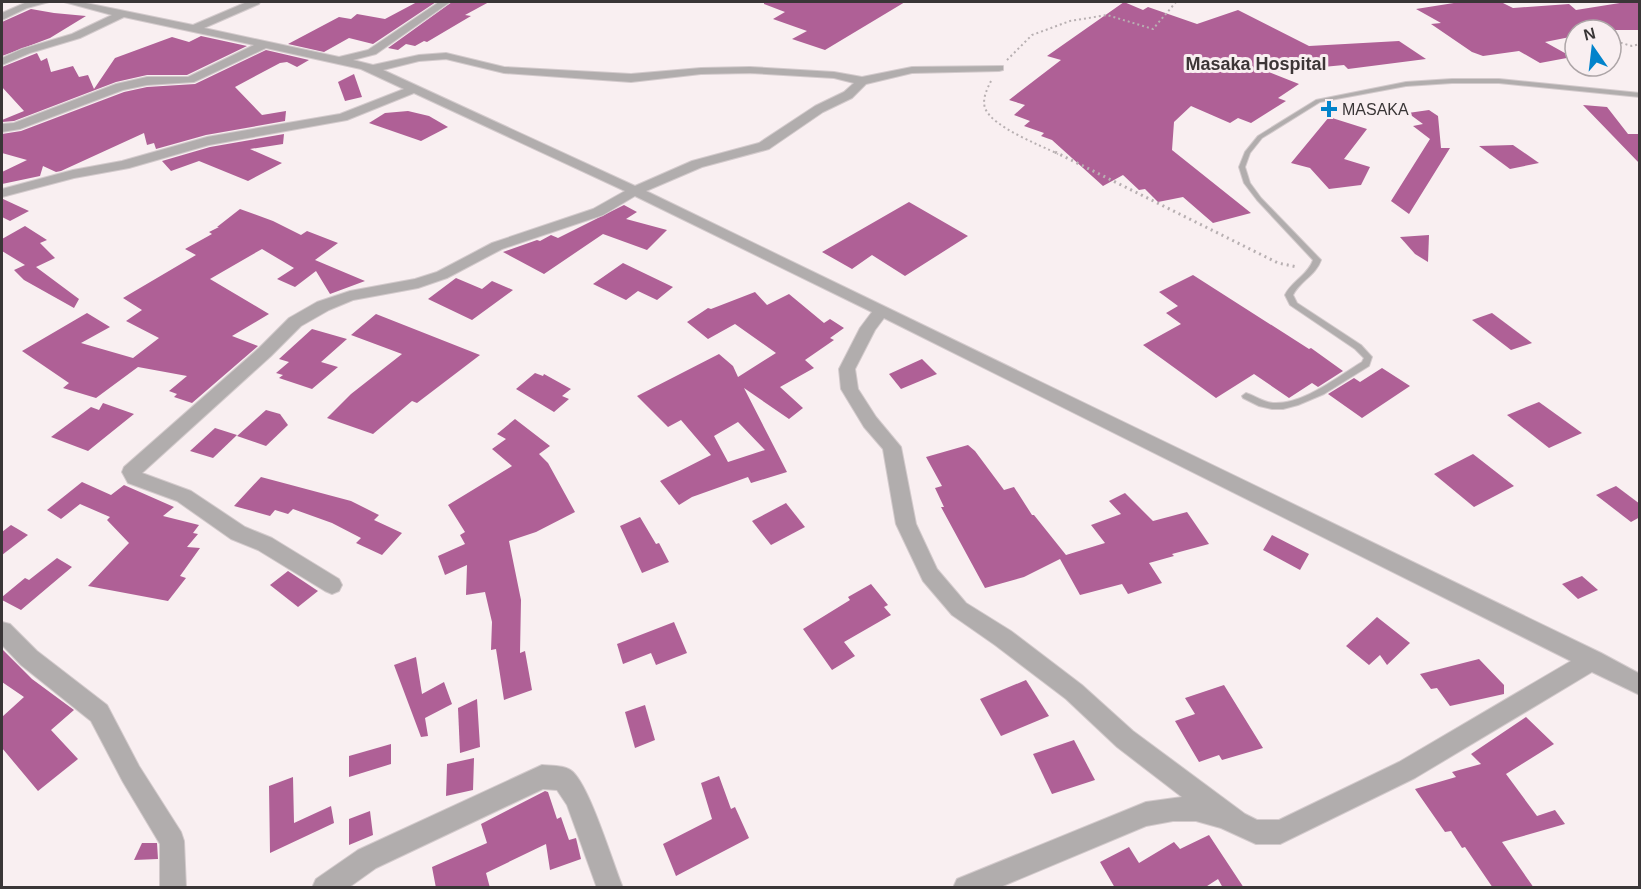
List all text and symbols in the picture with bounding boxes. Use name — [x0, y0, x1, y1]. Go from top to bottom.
north arrow — [1563, 18, 1623, 78]
text: N — [1582, 24, 1597, 44]
district label: Masaka Hospital — [1185, 54, 1327, 74]
marker: MASAKA — [1320, 100, 1338, 118]
place label: MASAKA — [1342, 101, 1409, 118]

